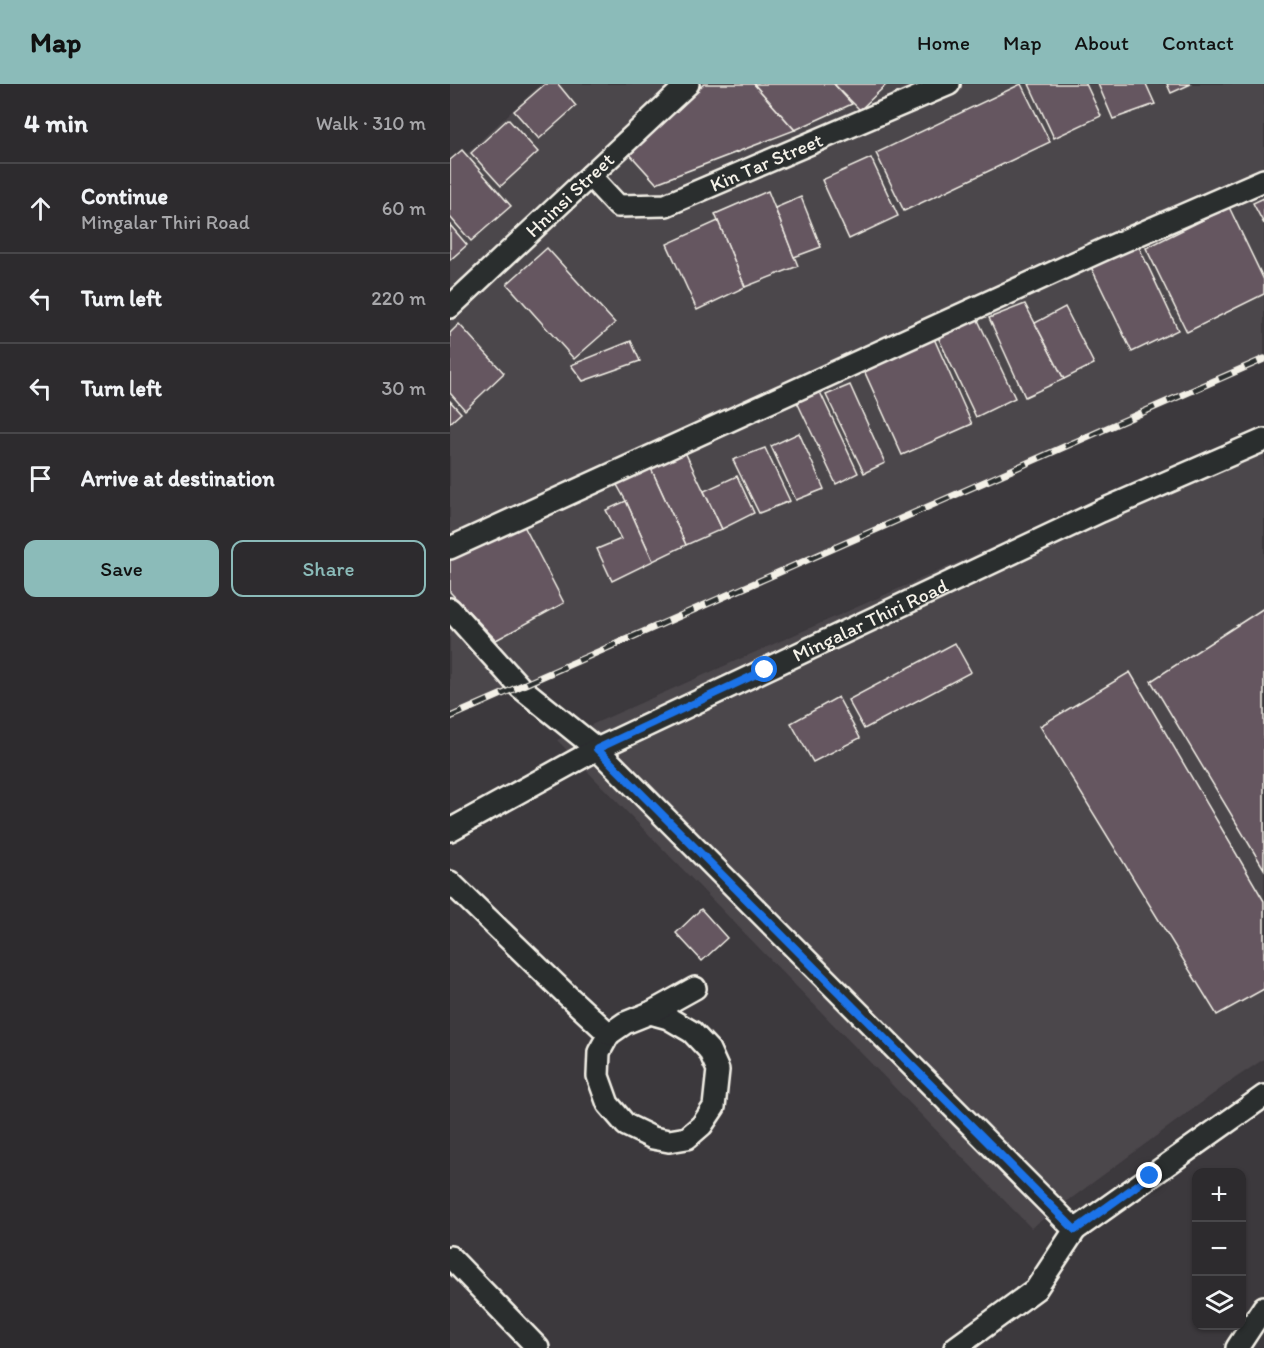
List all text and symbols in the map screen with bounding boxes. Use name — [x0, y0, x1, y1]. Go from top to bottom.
text: Map — [30, 25, 81, 59]
text: Home — [917, 30, 970, 55]
text: Map — [1003, 30, 1042, 55]
text: About — [1075, 30, 1129, 55]
text: Contact — [1162, 30, 1234, 55]
text: 4 min — [24, 107, 88, 139]
text: Walk · 310 m — [316, 111, 426, 135]
street label: Kin Tar Street — [706, 127, 827, 197]
street label: Hninsi Street — [520, 148, 619, 242]
text: Continue — [81, 183, 168, 210]
icon: ahead — [24, 192, 57, 225]
text: 60 m — [382, 196, 426, 220]
text: Mingalar Thiri Road — [81, 210, 250, 234]
icon: left — [24, 282, 57, 315]
text: Turn left — [81, 285, 162, 312]
text: 220 m — [371, 286, 426, 310]
icon: left — [24, 372, 57, 405]
text: Turn left — [81, 375, 162, 402]
text: 30 m — [381, 376, 426, 400]
icon: arrive — [24, 462, 57, 495]
text: Arrive at destination — [81, 465, 275, 492]
button: Save — [24, 540, 219, 597]
button: Share — [231, 540, 426, 597]
street label: Mingalar Thiri Road — [789, 573, 952, 667]
route start — [751, 656, 777, 682]
route end — [1136, 1162, 1162, 1188]
map controls — [1192, 1168, 1246, 1330]
button: + — [1192, 1168, 1246, 1222]
button: − — [1192, 1222, 1246, 1276]
button: layers — [1192, 1276, 1246, 1330]

